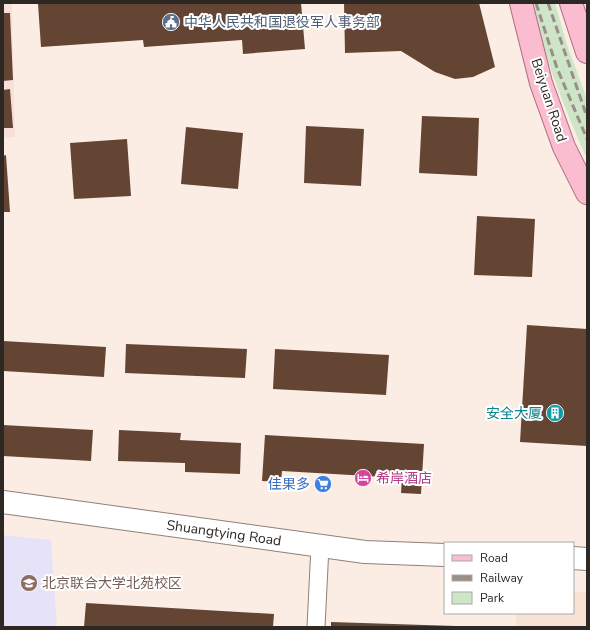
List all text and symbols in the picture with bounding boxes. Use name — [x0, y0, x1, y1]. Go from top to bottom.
public building icon: 中华人民共和国退役军人事务部 — [161, 12, 181, 32]
place label: 中华人民共和国退役军人事务部 — [184, 13, 380, 32]
street label: Beiyuan Road — [527, 56, 571, 144]
building icon: 安全大厦 — [545, 403, 565, 423]
place label: 安全大厦 — [486, 404, 542, 423]
hotel icon: 希岸酒店 — [353, 468, 373, 488]
place label: 希岸酒店 — [376, 469, 432, 488]
supermarket icon: 佳果多 — [313, 474, 333, 494]
place label: 佳果多 — [268, 475, 310, 494]
street label: Shuangtying Road — [165, 516, 283, 550]
legend — [444, 542, 574, 614]
text: Road — [480, 550, 508, 566]
text: Railway — [480, 570, 524, 586]
school or university icon: 北京联合大学北苑校区 — [19, 573, 39, 593]
place label: 北京联合大学北苑校区 — [42, 574, 182, 593]
text: Park — [480, 590, 505, 606]

